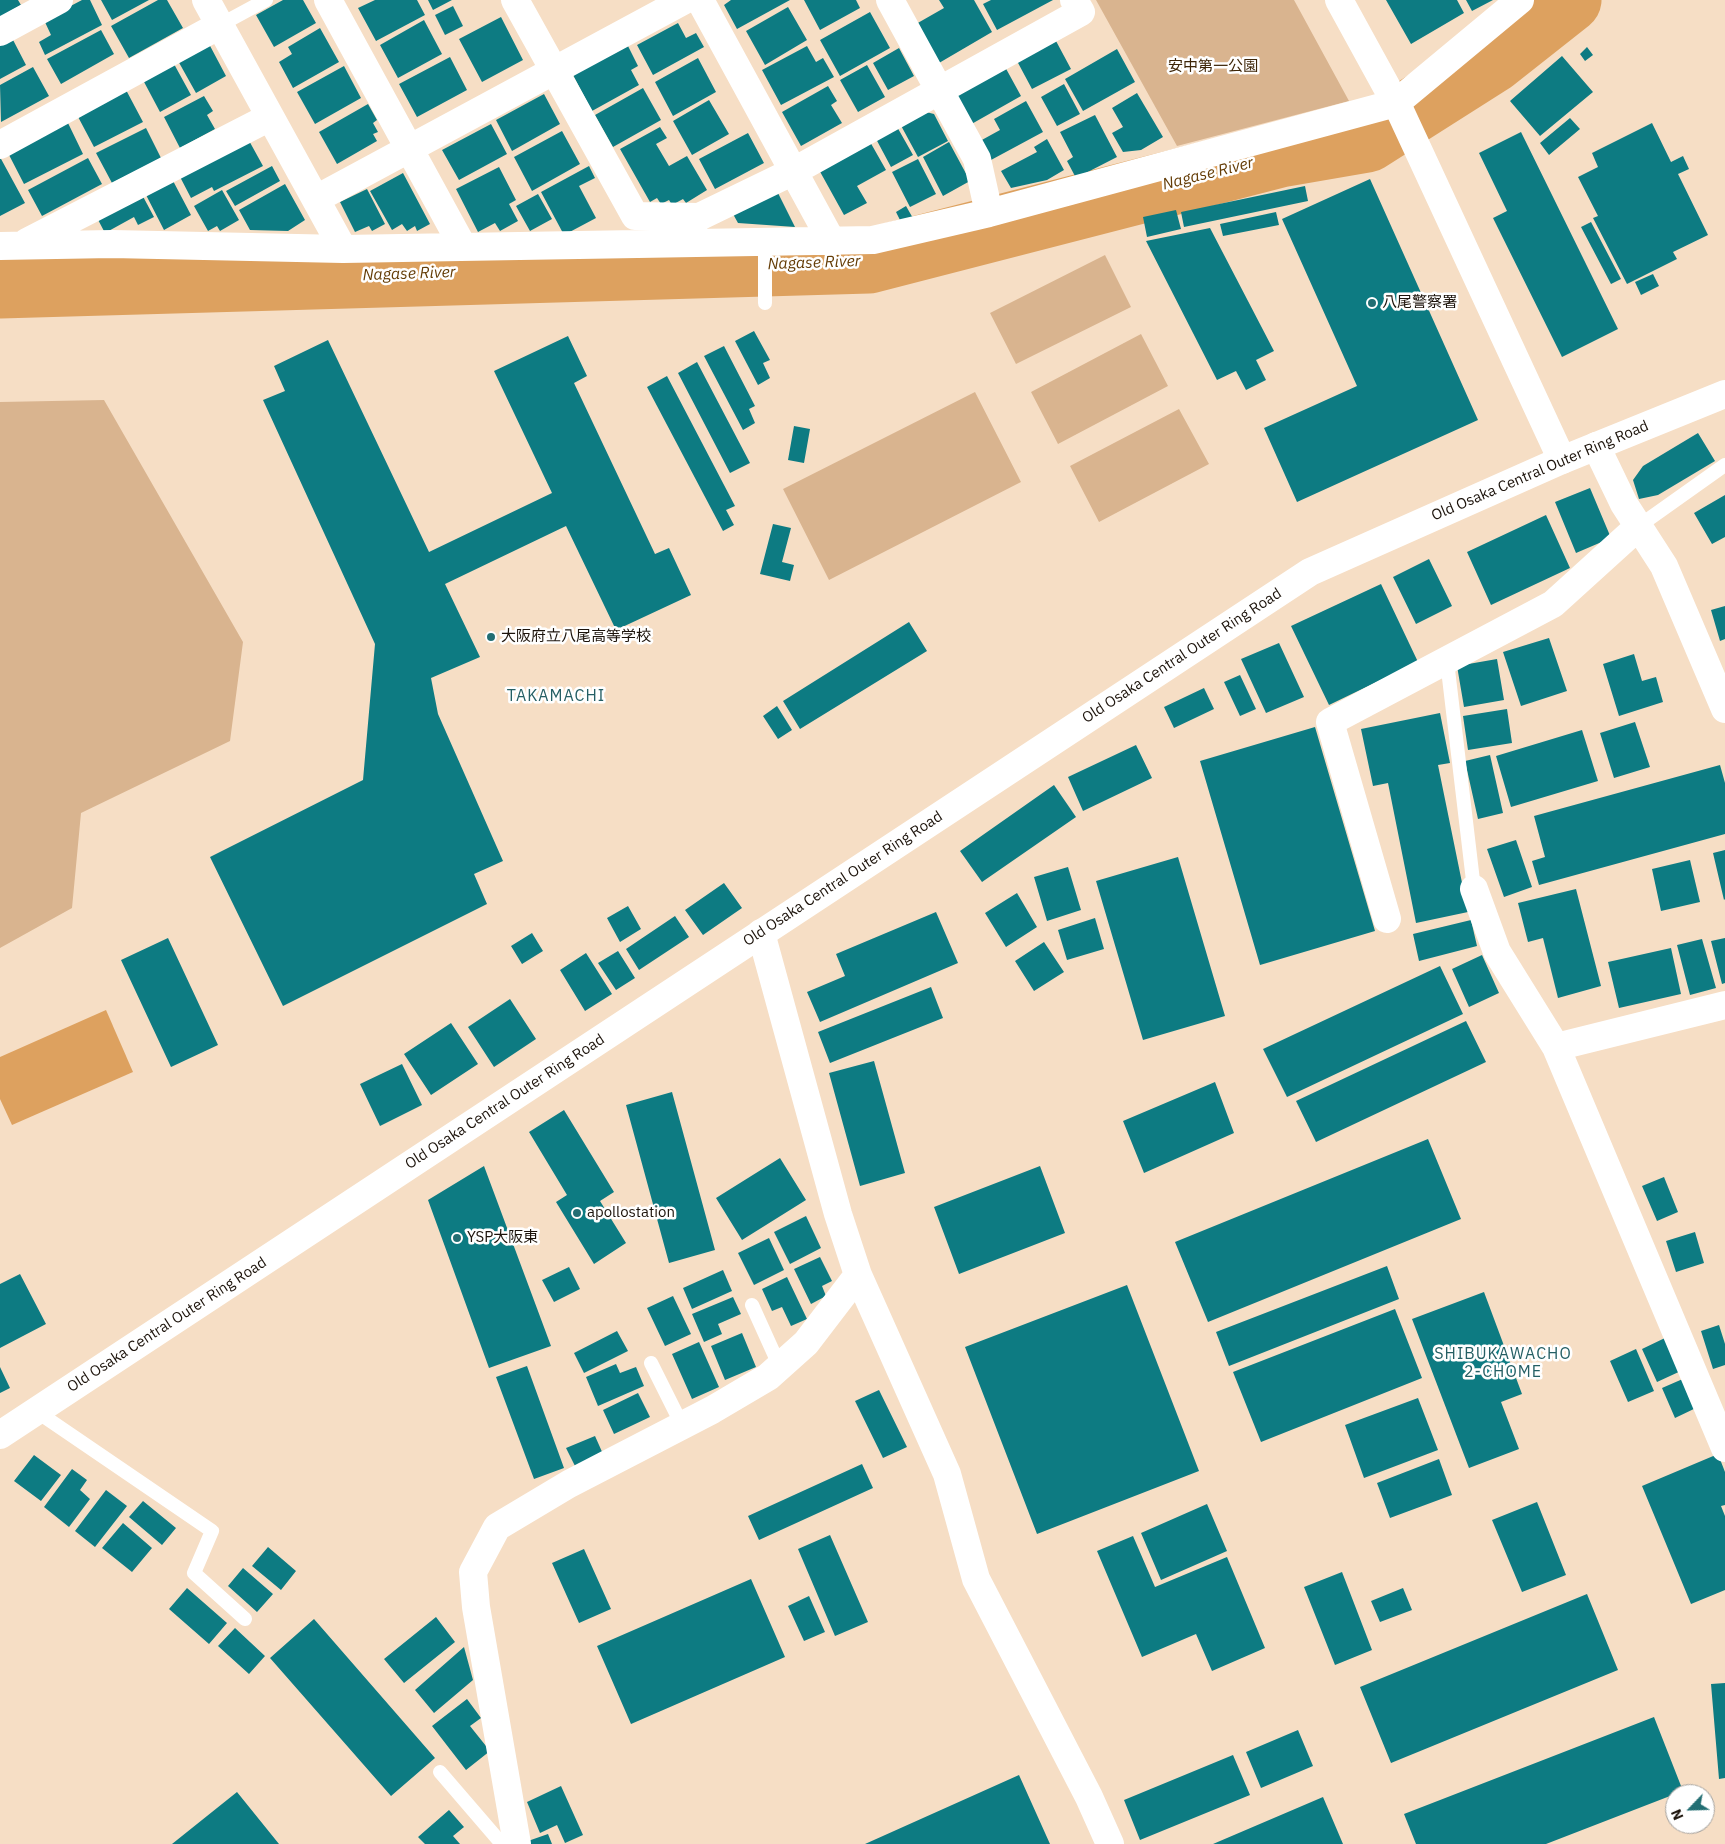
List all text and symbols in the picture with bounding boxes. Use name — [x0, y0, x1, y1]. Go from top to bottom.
park label: 安中第一公園 — [1168, 58, 1258, 76]
water label: Nagase River — [1161, 153, 1255, 195]
water label: Nagase River — [767, 252, 861, 274]
water label: Nagase River — [362, 263, 456, 285]
place label: 八尾警察署 — [1382, 294, 1457, 312]
marker: 八尾警察署 — [1366, 297, 1378, 309]
street label: Old Osaka Central Outer Ring Road — [1429, 417, 1651, 525]
street label: Old Osaka Central Outer Ring Road — [1079, 585, 1285, 727]
place label: 大阪府立八尾高等学校 — [501, 628, 651, 646]
marker: 大阪府立八尾高等学校 — [485, 631, 497, 643]
district label: TAKAMACHI — [506, 686, 606, 706]
street label: Old Osaka Central Outer Ring Road — [740, 808, 946, 950]
street label: Old Osaka Central Outer Ring Road — [402, 1031, 608, 1173]
place label: apollostation — [587, 1204, 675, 1222]
marker: apollostation — [571, 1207, 583, 1219]
place label: YSP大阪東 — [467, 1229, 538, 1247]
marker: YSP大阪東 — [451, 1232, 463, 1244]
street label: Old Osaka Central Outer Ring Road — [64, 1254, 270, 1396]
district label: SHIBUKAWACHO 2-CHOME — [1433, 1344, 1573, 1382]
north arrow — [1665, 1784, 1715, 1834]
text: N — [1667, 1806, 1687, 1823]

